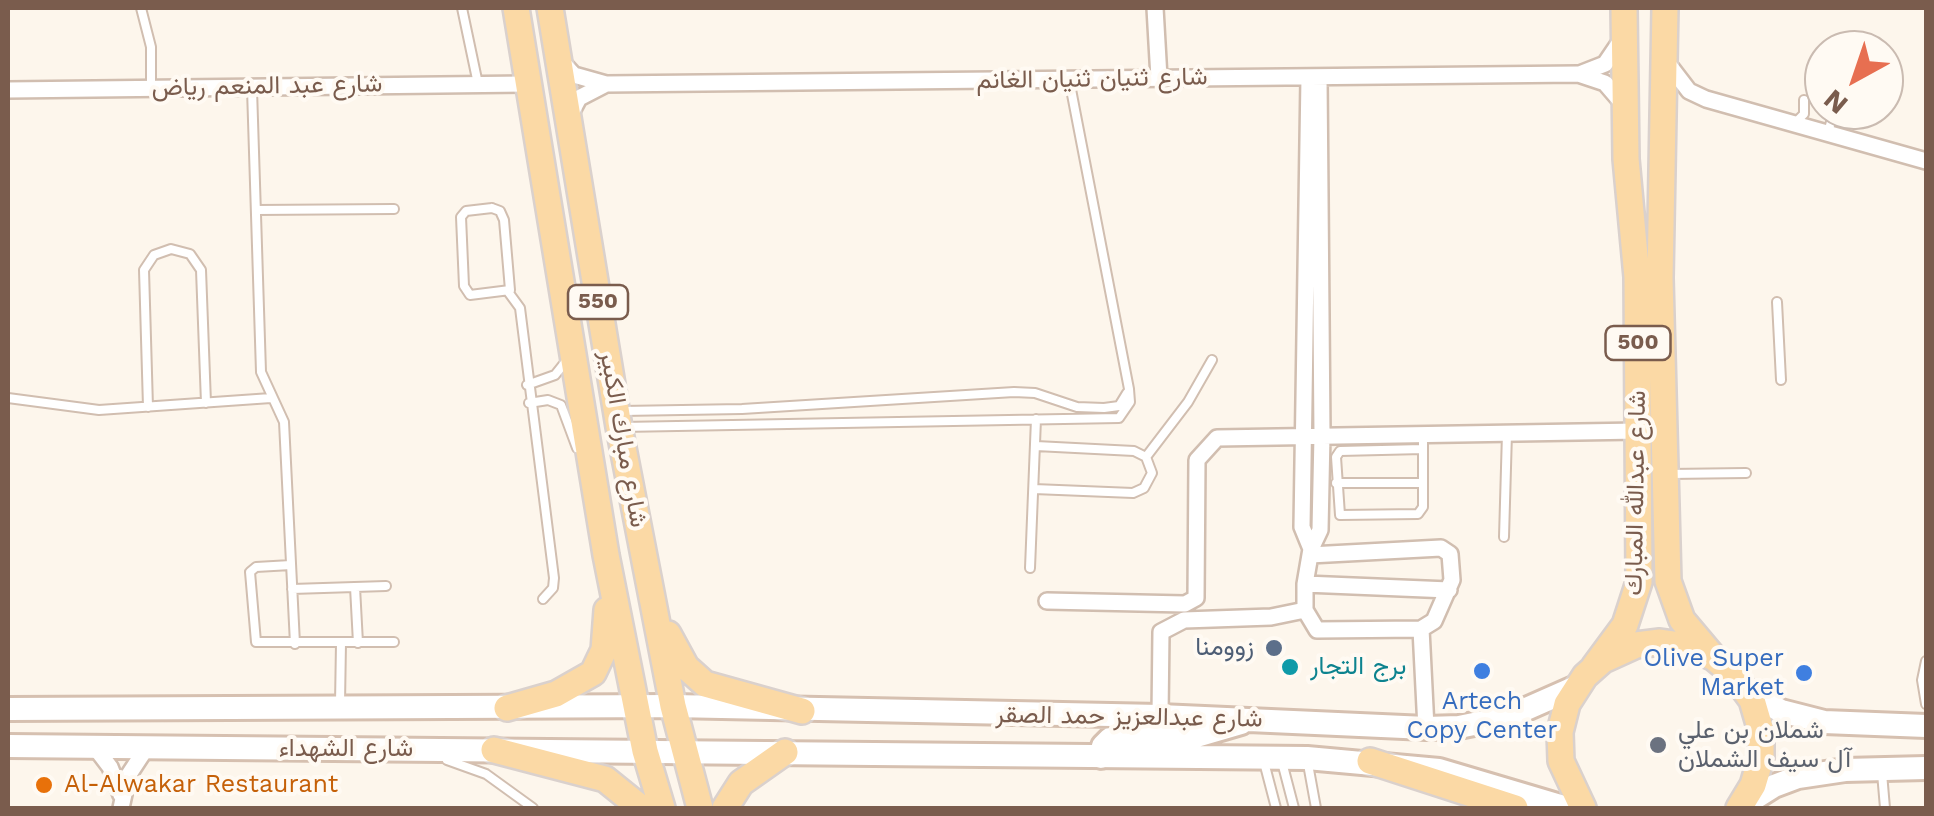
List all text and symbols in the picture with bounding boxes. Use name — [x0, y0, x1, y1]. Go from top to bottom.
north arrow — [1804, 30, 1904, 130]
street label: شارع ثنيان ثنيان الغانم — [976, 62, 1208, 96]
street label: شارع عبد المنعم رياض — [151, 69, 383, 103]
text: N — [1817, 83, 1854, 121]
road number: 550 — [568, 285, 628, 319]
road number: 500 — [1606, 326, 1670, 360]
street label: شارع مبارك الكبير — [593, 348, 653, 530]
street label: شارع عبدالله المبارك — [1619, 390, 1653, 596]
place label: زوومنا — [1195, 633, 1254, 663]
marker: زوومنا — [1263, 637, 1285, 659]
place label: Olive Super Market — [1643, 644, 1784, 703]
place label: برج التجار — [1310, 652, 1406, 682]
marker: برج التجار — [1279, 656, 1301, 678]
marker: Artech Copy Center — [1471, 660, 1493, 682]
marker: Olive Super Market — [1793, 662, 1815, 684]
place label: Artech Copy Center — [1407, 687, 1557, 746]
street label: شارع عبدالعزيز حمد الصقر — [995, 700, 1263, 734]
place label: شملان بن علي آل سيف الشملان — [1678, 716, 1851, 775]
street label: شارع الشهداء — [279, 734, 413, 764]
marker: شملان بن علي آل سيف الشملان — [1647, 734, 1669, 756]
place label: Al-Alwakar Restaurant — [64, 770, 338, 800]
marker: Al-Alwakar Restaurant — [33, 774, 55, 796]

